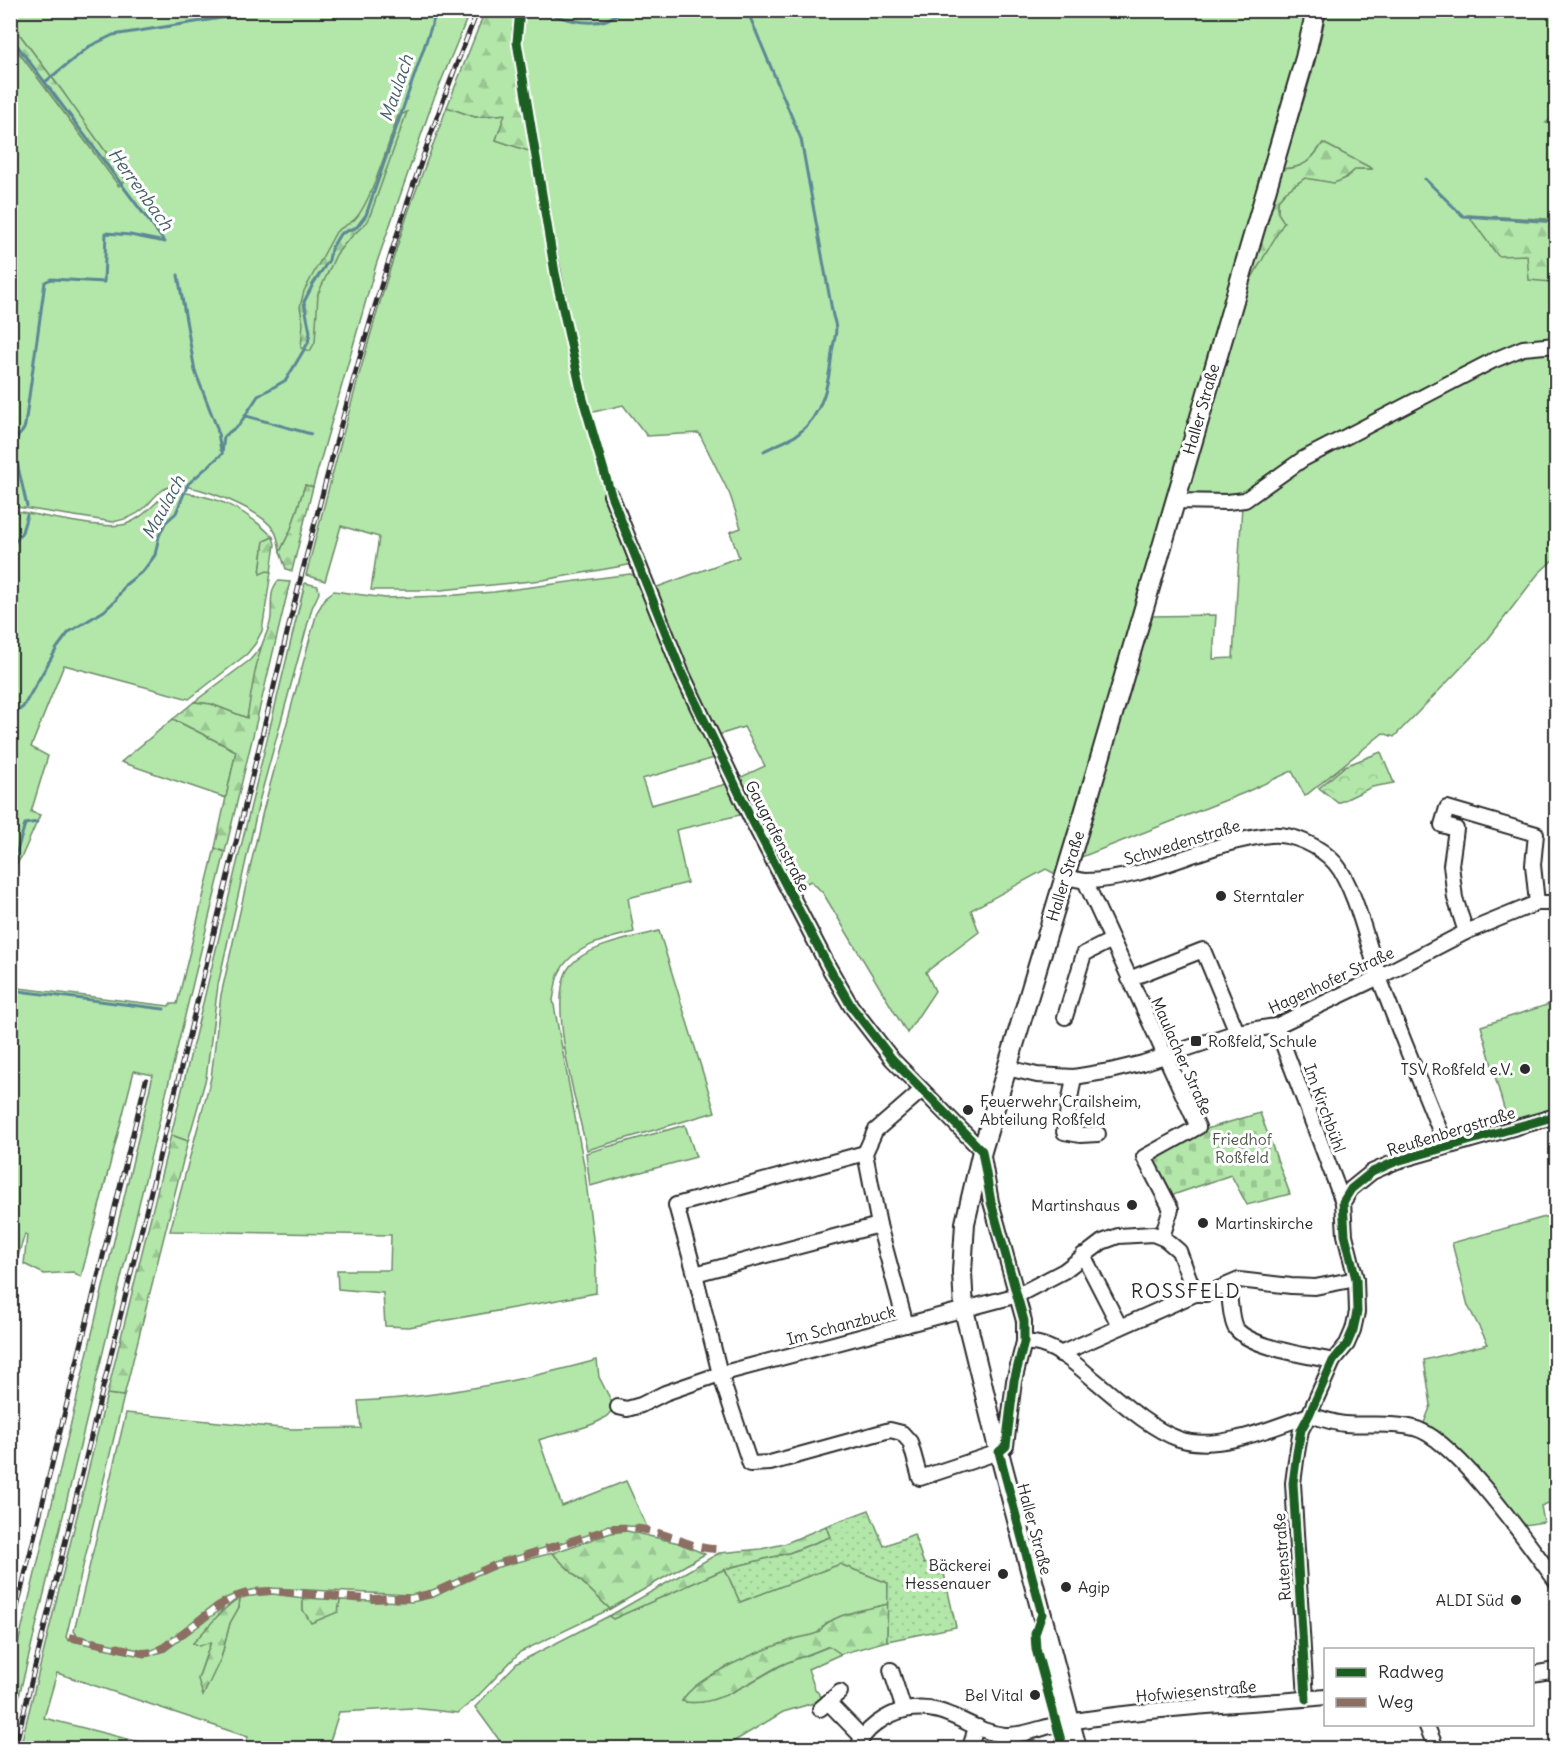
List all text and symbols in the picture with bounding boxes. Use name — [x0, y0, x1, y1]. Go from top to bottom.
water label: Maulach — [374, 51, 418, 124]
water label: Herrenbach — [103, 143, 179, 235]
street label: Haller Straße — [1178, 361, 1224, 457]
water label: Maulach — [136, 471, 190, 543]
street label: Gaugrafenstraße — [741, 777, 815, 895]
street label: Schwedenstraße — [1122, 815, 1242, 869]
street label: Haller Straße — [1042, 828, 1088, 924]
place label: Sterntaler — [1233, 886, 1305, 906]
marker: Sterntaler — [1214, 889, 1228, 903]
street label: Hagenhofer Straße — [1265, 942, 1397, 1018]
street label: Maulacher Straße — [1147, 994, 1217, 1118]
place label: Roßfeld, Schule — [1208, 1031, 1317, 1051]
marker: Roßfeld, Schule — [1189, 1034, 1203, 1048]
place label: TSV Roßfeld e.V. — [1400, 1059, 1513, 1079]
street label: Im Kirchbühl — [1300, 1061, 1350, 1155]
marker: TSV Roßfeld e.V. — [1518, 1062, 1532, 1076]
place label: Feuerwehr Crailsheim, Abteilung Roßfeld — [980, 1091, 1141, 1129]
street label: Reußenbergstraße — [1385, 1102, 1517, 1160]
marker: Feuerwehr Crailsheim, Abteilung Roßfeld — [961, 1103, 975, 1117]
park label: Friedhof Roßfeld — [1212, 1129, 1273, 1167]
place label: Martinshaus — [1031, 1195, 1120, 1215]
marker: Martinshaus — [1125, 1198, 1139, 1212]
place label: Martinskirche — [1215, 1213, 1313, 1233]
marker: Martinskirche — [1196, 1216, 1210, 1230]
district label: ROSSFELD — [1131, 1278, 1241, 1303]
street label: Im Schanzbuck — [785, 1301, 897, 1349]
street label: Haller Straße — [1013, 1481, 1057, 1577]
street label: Rutenstraße — [1269, 1512, 1295, 1602]
place label: Bäckerei Hessenauer — [905, 1555, 991, 1593]
marker: Bäckerei Hessenauer — [996, 1567, 1010, 1581]
place label: Agip — [1078, 1577, 1110, 1597]
marker: Agip — [1059, 1580, 1073, 1594]
place label: ALDI Süd — [1436, 1590, 1504, 1610]
marker: ALDI Süd — [1509, 1593, 1523, 1607]
legend — [1324, 1648, 1534, 1726]
text: Radweg — [1378, 1660, 1444, 1683]
street label: Hofwiesenstraße — [1135, 1676, 1257, 1706]
place label: Bel Vital — [965, 1685, 1023, 1705]
marker: Bel Vital — [1028, 1688, 1042, 1702]
text: Weg — [1378, 1690, 1413, 1713]

